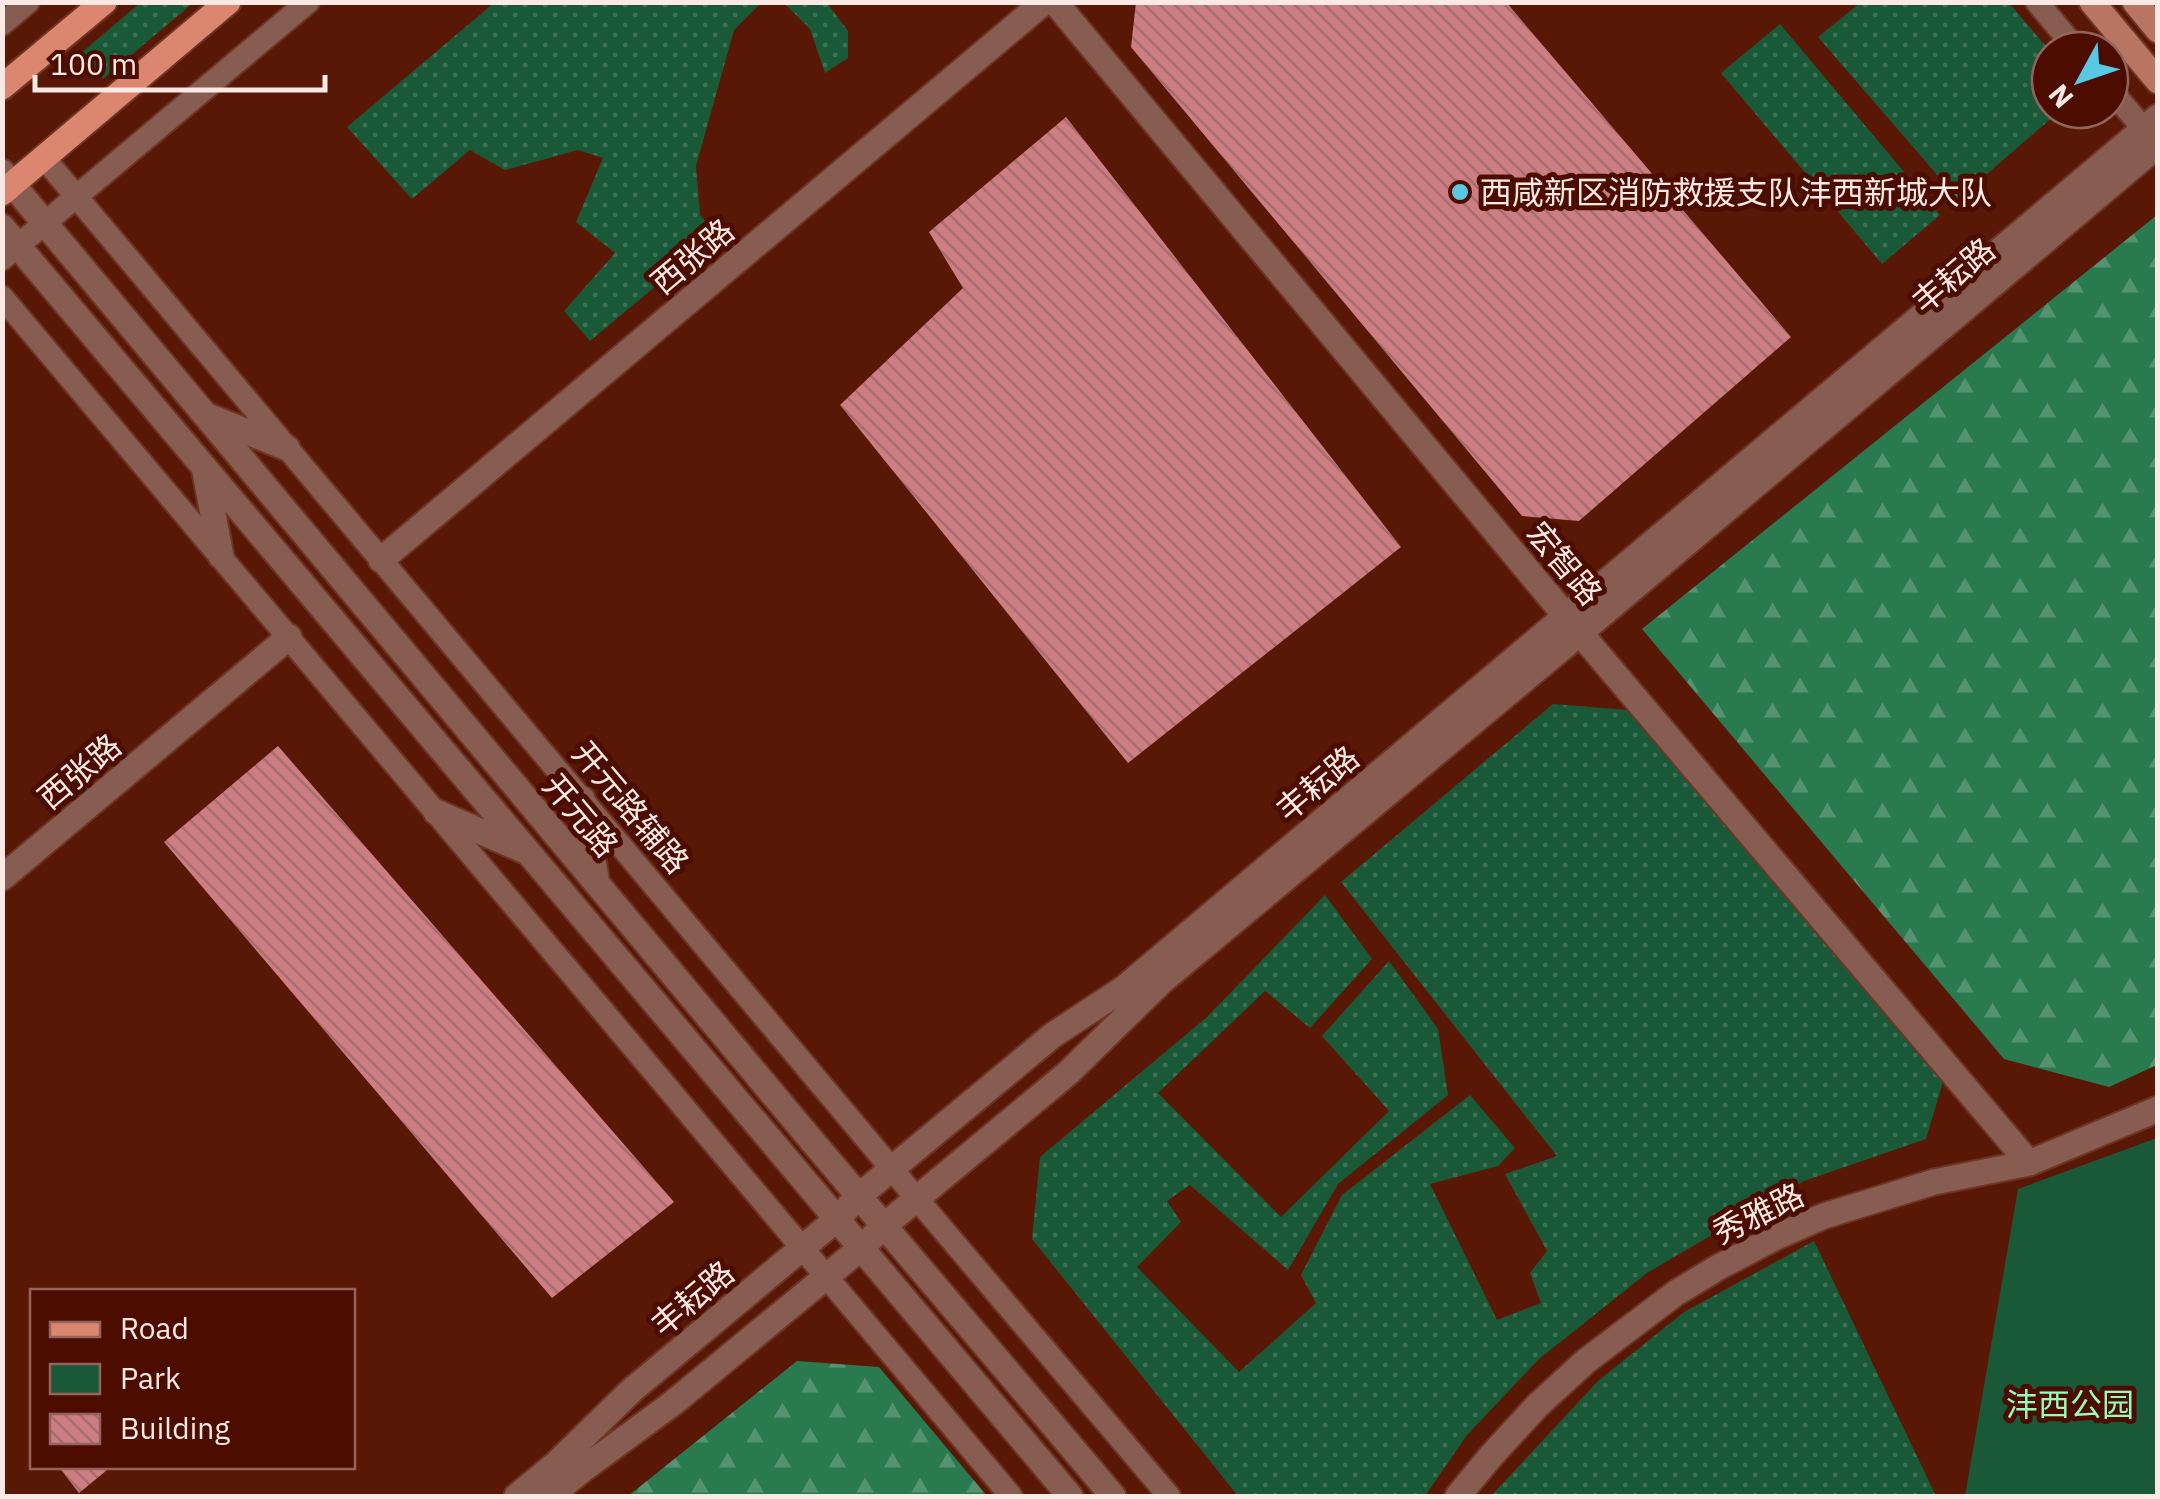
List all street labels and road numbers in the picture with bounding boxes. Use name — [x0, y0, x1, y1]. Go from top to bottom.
street label: 西张路 — [642, 209, 742, 303]
street label: 丰耘路 — [1903, 228, 2003, 322]
street label: 宏智路 — [1518, 513, 1612, 613]
street label: 西张路 — [29, 724, 129, 818]
street label: 开元路辅路 — [565, 733, 697, 881]
street label: 丰耘路 — [1267, 736, 1367, 830]
street label: 开元路 — [535, 766, 627, 864]
street label: 秀雅路 — [1706, 1173, 1810, 1253]
street label: 丰耘路 — [642, 1251, 742, 1345]

